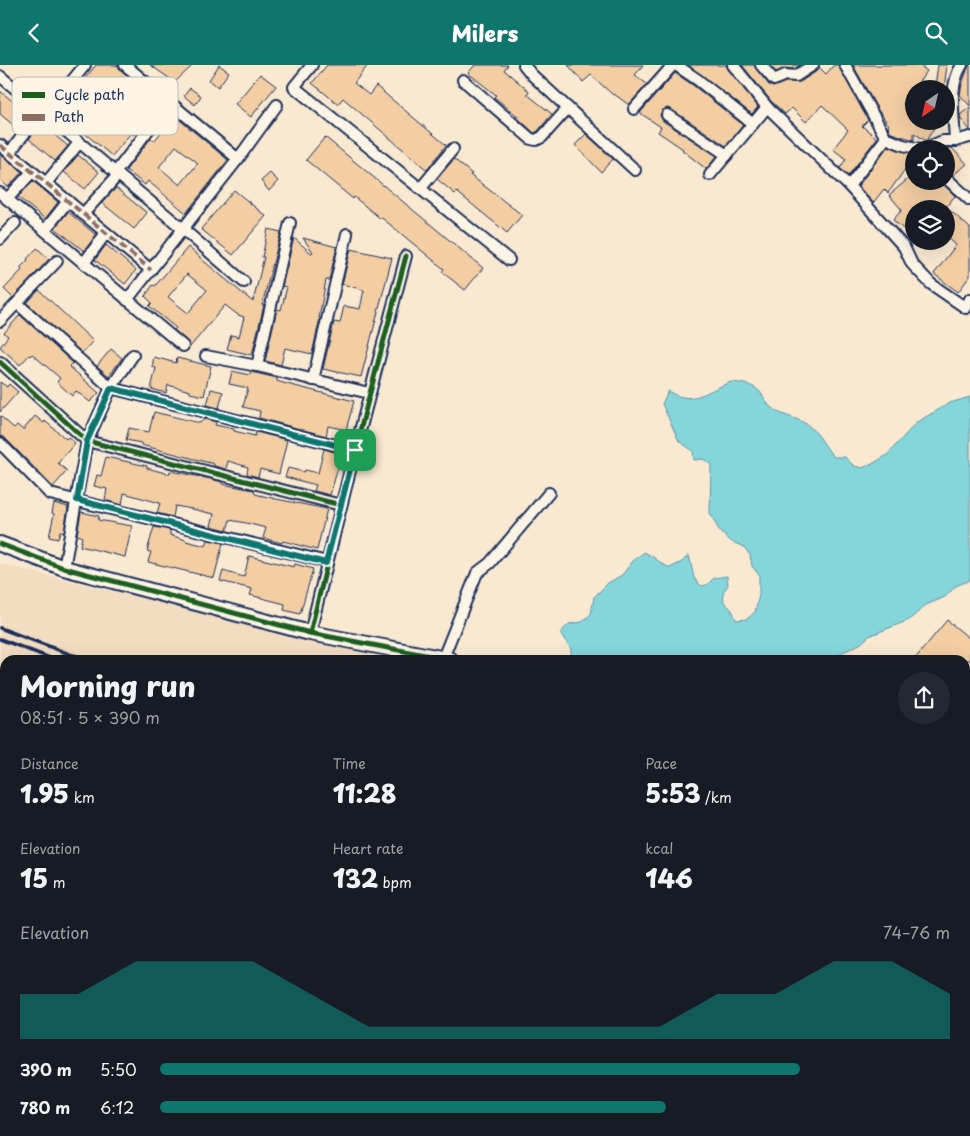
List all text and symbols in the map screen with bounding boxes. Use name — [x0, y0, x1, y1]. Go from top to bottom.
text: Milers — [452, 16, 518, 49]
icon: back — [20, 19, 48, 47]
icon: search — [922, 19, 950, 47]
legend — [12, 77, 178, 135]
north arrow — [905, 80, 955, 130]
map controls — [905, 80, 955, 250]
text: Cycle path — [54, 84, 125, 105]
text: Path — [54, 106, 84, 127]
button: locate — [905, 140, 955, 190]
button: layers — [905, 200, 955, 250]
pin — [334, 429, 376, 471]
icon: arrive — [341, 436, 369, 464]
text: Morning run — [20, 664, 196, 707]
button: share — [898, 672, 950, 724]
text: 08:51 · 5 × 390 m — [20, 705, 160, 729]
text: Distance — [20, 753, 79, 774]
text: Time — [333, 753, 366, 774]
text: Pace — [645, 753, 677, 774]
text: 1.95 — [20, 774, 69, 812]
text: 11:28 — [333, 774, 396, 812]
text: 5:53 — [645, 774, 700, 812]
text: km — [69, 787, 95, 808]
text: /km — [700, 787, 732, 808]
text: Elevation — [20, 838, 80, 859]
text: Heart rate — [333, 838, 403, 859]
text: kcal — [645, 838, 673, 859]
text: 15 — [20, 859, 48, 897]
text: 132 — [333, 859, 378, 897]
text: 146 — [645, 859, 693, 897]
text: m — [48, 872, 65, 893]
text: bpm — [378, 872, 412, 893]
text: Elevation — [20, 920, 89, 944]
text: 74–76 m — [883, 920, 950, 944]
text: 390 m — [20, 1057, 72, 1081]
text: 5:50 — [100, 1057, 137, 1081]
text: 780 m — [20, 1095, 70, 1119]
text: 6:12 — [100, 1095, 134, 1119]

